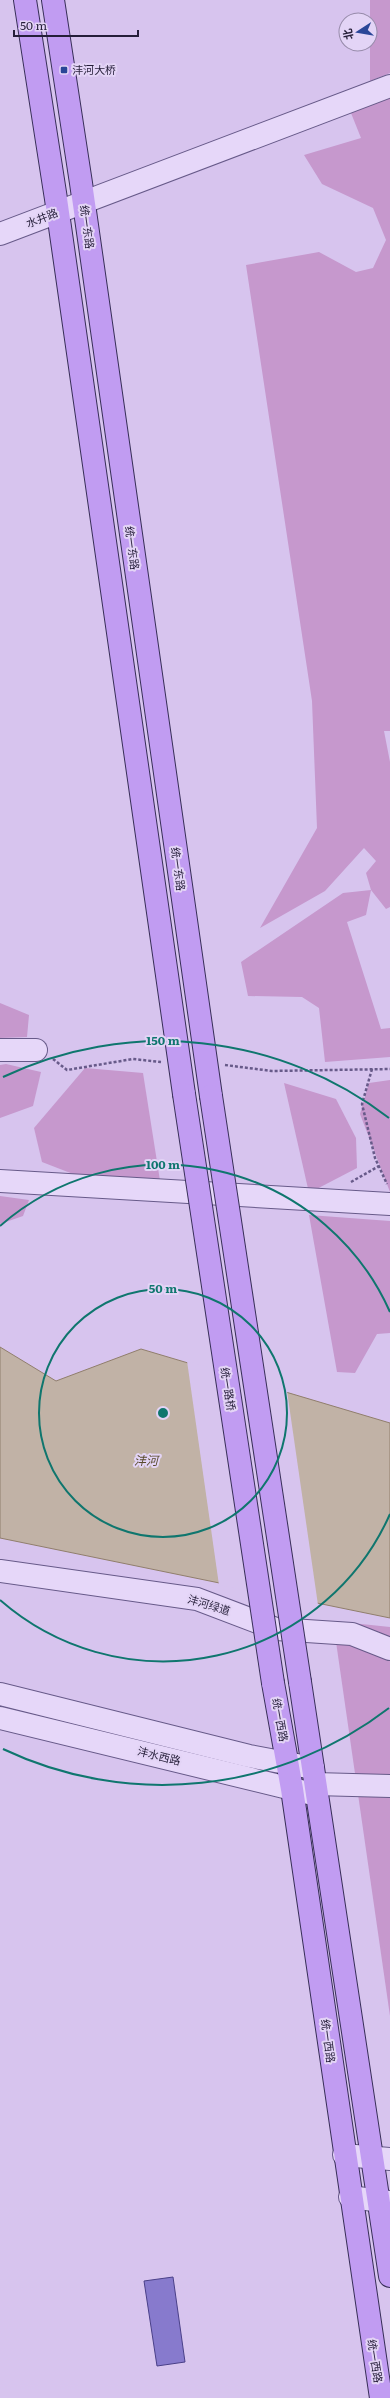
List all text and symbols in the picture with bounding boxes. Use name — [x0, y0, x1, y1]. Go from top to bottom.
scale bar — [14, 12, 138, 38]
north arrow — [338, 12, 378, 52]
text: 50 m — [20, 16, 47, 34]
text: 北 — [338, 27, 356, 41]
place label: 沣河大桥 — [72, 61, 116, 77]
marker: 沣河大桥 — [59, 65, 69, 75]
street label: 水井路 — [23, 204, 60, 230]
street label: 统一东路 — [77, 204, 99, 250]
street label: 统一东路 — [122, 525, 144, 571]
street label: 统一东路 — [168, 846, 190, 892]
text: 150 m — [146, 1031, 180, 1049]
text: 100 m — [146, 1155, 180, 1173]
text: 50 m — [149, 1279, 177, 1297]
street label: 统一路桥 — [218, 1366, 240, 1412]
centre of rings — [156, 1406, 170, 1420]
water label: 沣河 — [134, 1451, 160, 1469]
street label: 沣河绿道 — [186, 1590, 233, 1618]
street label: 统一西路 — [269, 1697, 293, 1743]
street label: 沣水西路 — [136, 1742, 183, 1768]
street label: 统一西路 — [318, 2018, 340, 2064]
street label: 统一西路 — [365, 2338, 387, 2384]

